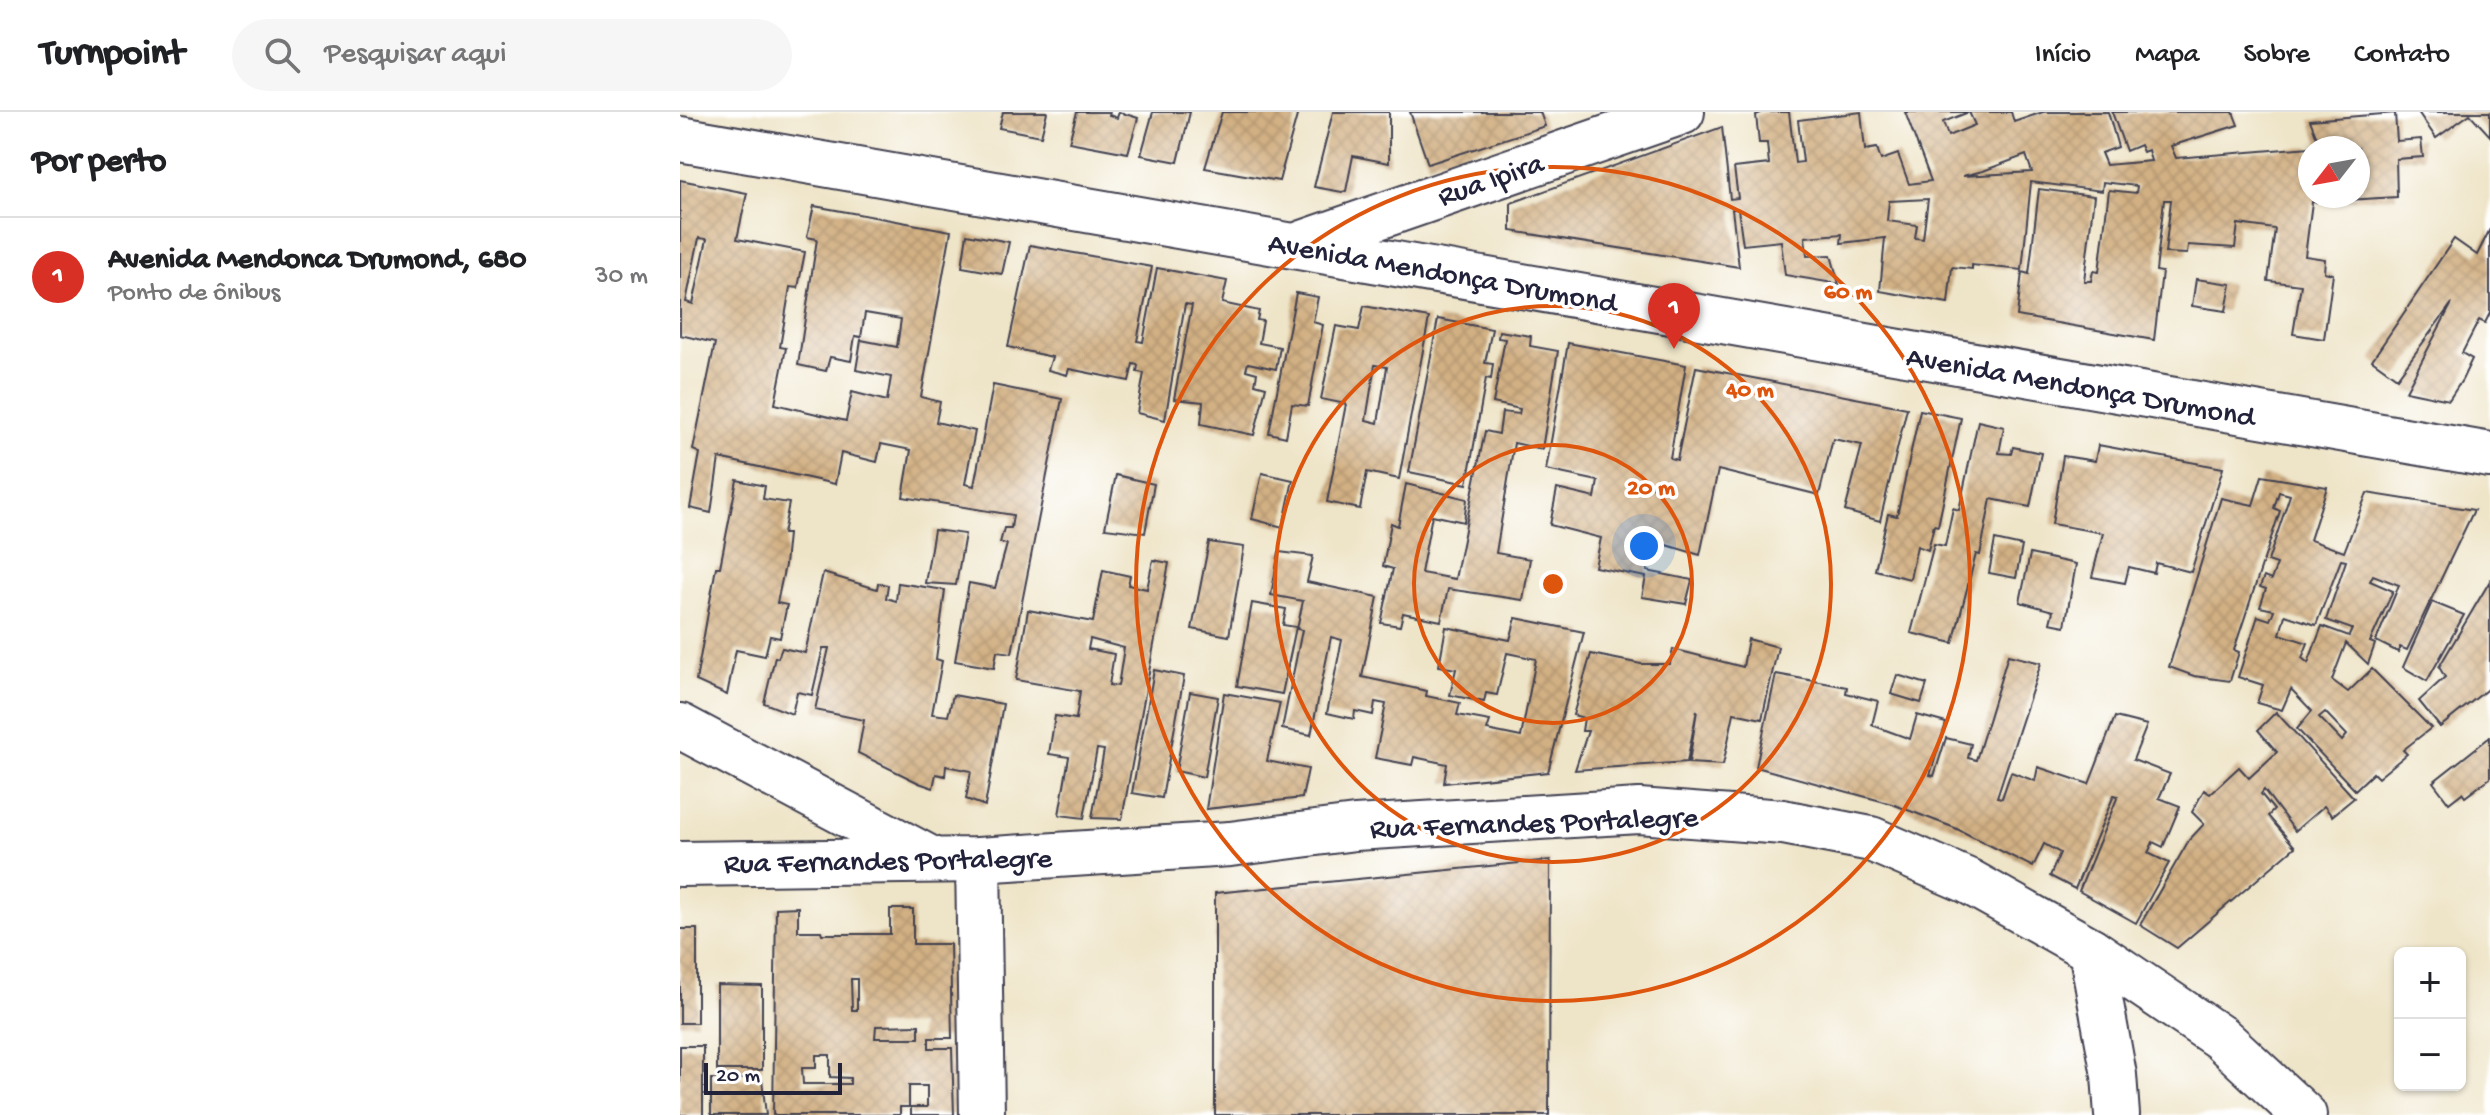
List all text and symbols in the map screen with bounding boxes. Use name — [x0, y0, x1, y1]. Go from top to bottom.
search box — [232, 19, 792, 91]
text: Turnpoint — [40, 33, 184, 77]
icon: search — [260, 33, 304, 77]
text: Pesquisar aqui — [324, 38, 506, 73]
text: Início — [2035, 39, 2091, 72]
text: Mapa — [2135, 39, 2199, 72]
text: Sobre — [2243, 39, 2310, 72]
text: Contato — [2354, 39, 2450, 72]
north arrow — [2298, 136, 2370, 208]
text: Por perto — [32, 144, 166, 184]
street label: Rua Ipira — [1434, 147, 1550, 217]
street label: Avenida Mendonça Drumond — [1265, 228, 1622, 324]
text: Avenida Mendonca Drumond, 680 — [108, 244, 527, 279]
text: 1 — [53, 262, 63, 293]
text: 30 m — [595, 262, 648, 293]
text: Ponto de ônibus — [108, 279, 280, 310]
text: 60 m — [1824, 279, 1872, 308]
pin: 1 — [1648, 283, 1700, 349]
street label: Avenida Mendonça Drumond — [1903, 342, 2260, 438]
text: 40 m — [1725, 377, 1774, 406]
text: 20 m — [1627, 475, 1675, 504]
your location — [1624, 526, 1664, 566]
centre of rings — [1539, 570, 1567, 598]
street label: Rua Fernandes Portalegre — [1369, 802, 1699, 849]
street label: Rua Fernandes Portalegre — [724, 843, 1053, 884]
map controls — [2394, 947, 2466, 1091]
button: + — [2394, 947, 2466, 1019]
button: − — [2394, 1019, 2466, 1091]
scale bar — [704, 1059, 842, 1095]
text: 20 m — [716, 1064, 760, 1090]

